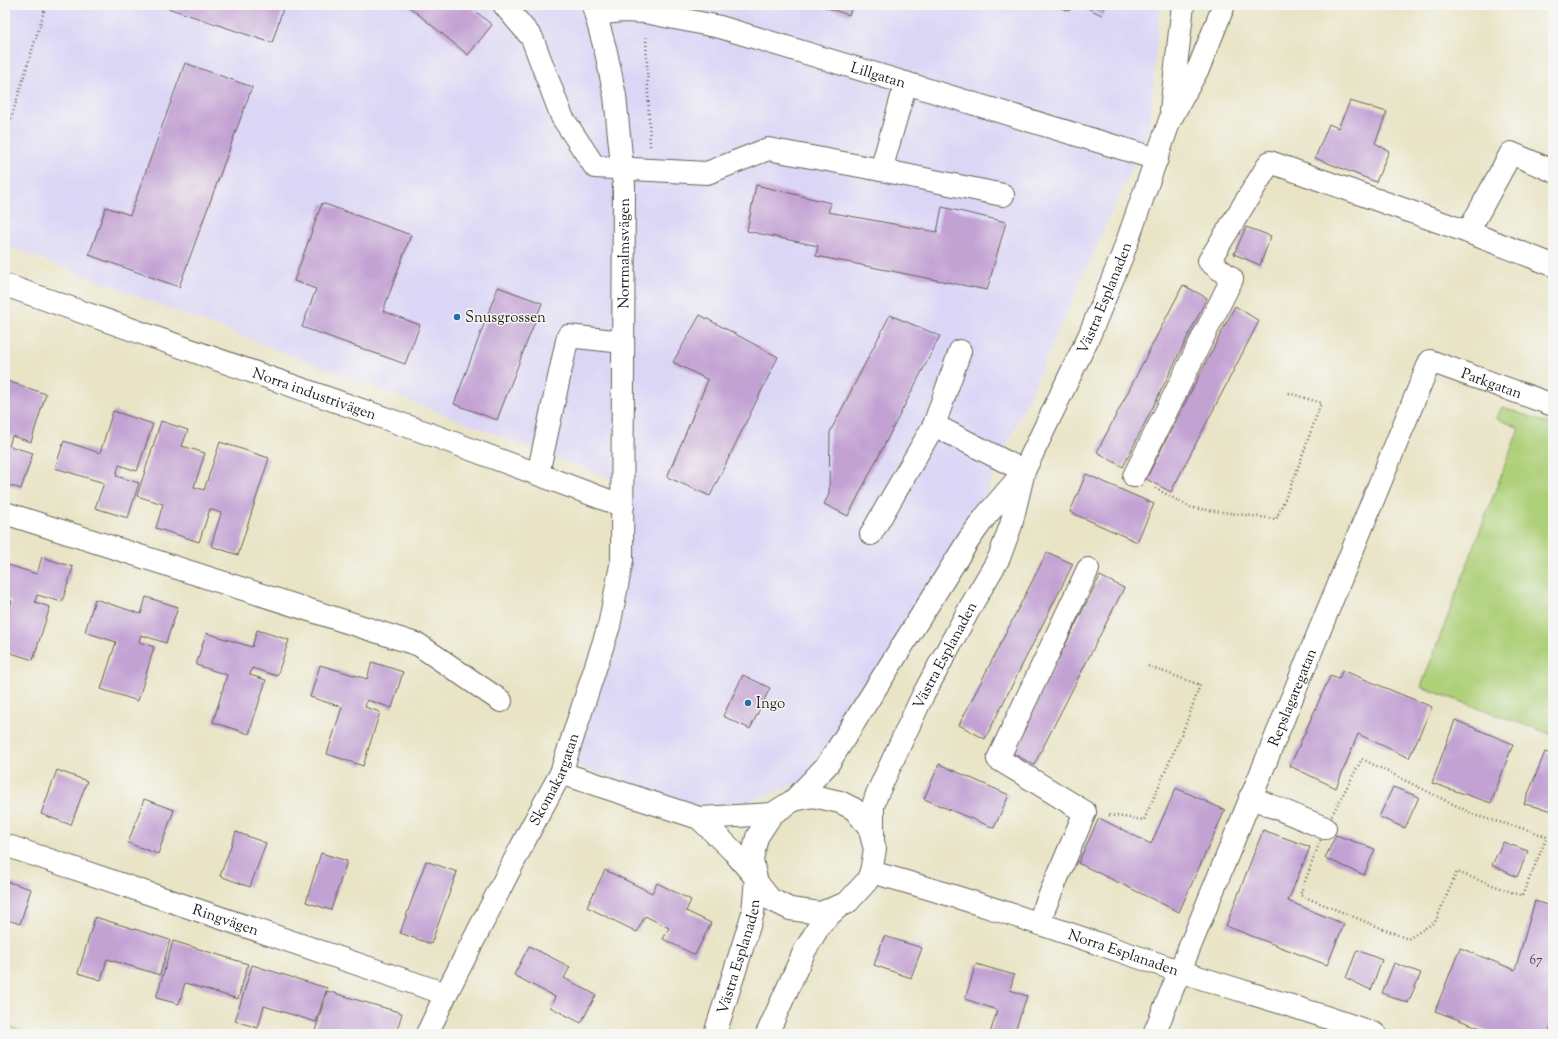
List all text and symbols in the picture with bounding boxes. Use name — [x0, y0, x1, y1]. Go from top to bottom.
street label: Lillgatan — [848, 58, 908, 95]
street label: Norrmalmsvägen — [614, 198, 636, 309]
street label: Västra Esplanaden — [1073, 240, 1138, 358]
place label: Snusgrossen — [465, 308, 546, 329]
marker: Snusgrossen — [452, 312, 462, 322]
street label: Norra industrivägen — [249, 364, 379, 426]
street label: Parkgatan — [1458, 364, 1525, 405]
street label: Västra Esplanaden — [909, 598, 983, 713]
street label: Repslagaregatan — [1264, 646, 1323, 750]
place label: Ingo — [756, 694, 785, 715]
marker: Ingo — [743, 698, 753, 708]
street label: Skomakargatan — [525, 731, 585, 830]
street label: Västra Esplanaden — [713, 898, 766, 1017]
street label: Ringvägen — [189, 900, 261, 942]
street label: Norra Esplanaden — [1065, 925, 1181, 982]
house number: 67 — [1530, 952, 1543, 970]

